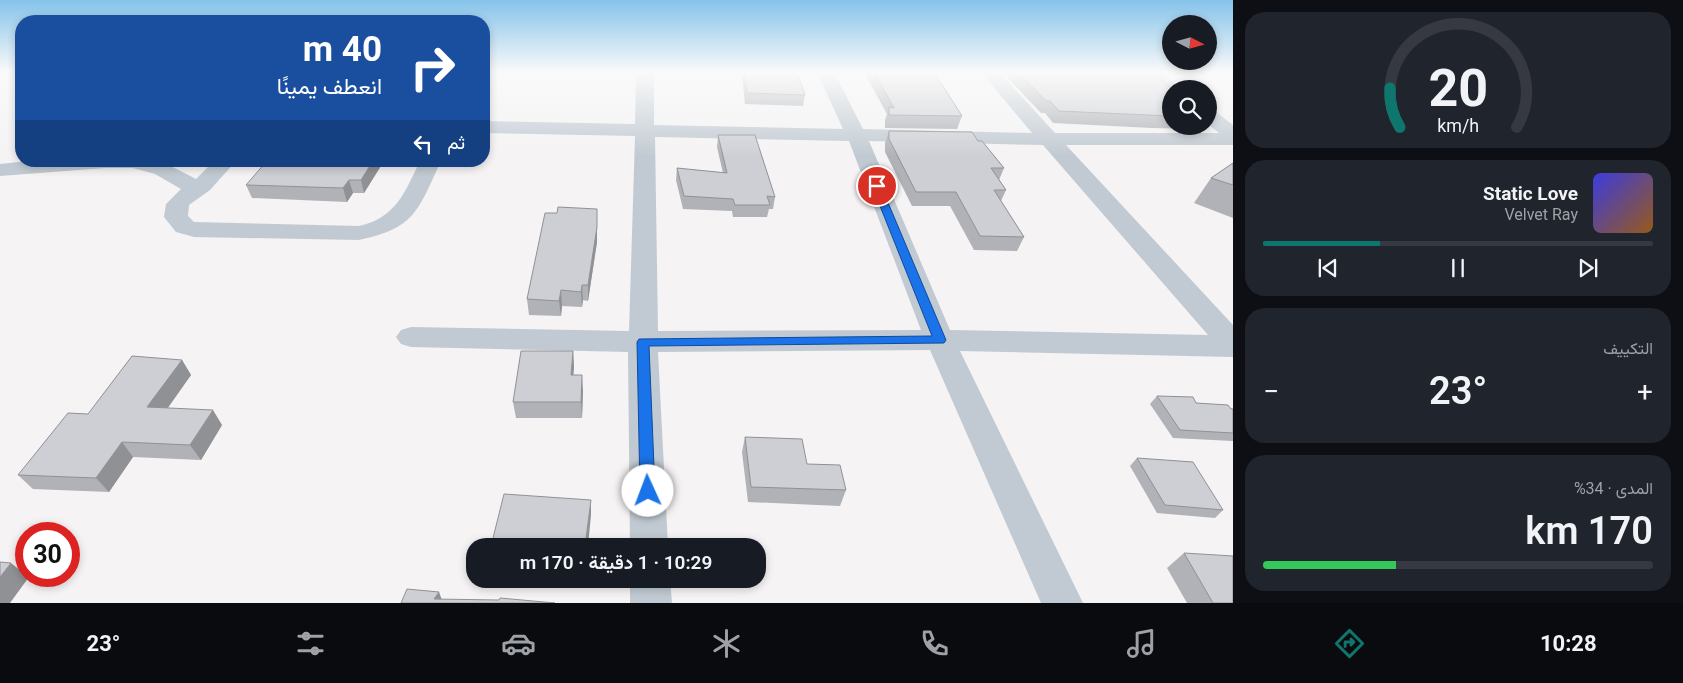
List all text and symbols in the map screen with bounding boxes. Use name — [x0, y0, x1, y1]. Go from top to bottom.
north arrow — [1162, 15, 1218, 70]
map controls — [1162, 15, 1217, 135]
text: 40 m — [303, 29, 382, 70]
icon: right — [400, 35, 465, 100]
text: 20 — [1428, 58, 1488, 119]
text: انعطف يمينًا — [277, 74, 382, 99]
button: search — [1162, 80, 1217, 135]
text: km/h — [1437, 115, 1479, 136]
icon: left — [409, 130, 437, 158]
text: ثم — [447, 131, 465, 154]
pin — [856, 165, 898, 207]
icon: arrive — [863, 172, 891, 200]
text: Static Love — [1483, 182, 1578, 205]
text: Velvet Ray — [1504, 205, 1578, 224]
icon: previous — [1314, 254, 1342, 282]
icon: pause — [1444, 254, 1472, 282]
icon: next — [1574, 254, 1602, 282]
text: التكييف — [1603, 339, 1653, 358]
text: 23° — [1429, 369, 1487, 413]
text: − — [1263, 375, 1279, 408]
text: + — [1637, 375, 1653, 408]
position arrow — [621, 464, 673, 516]
text: المدى · 34% — [1574, 479, 1653, 498]
text: 170 km — [1525, 509, 1653, 553]
speed limit sign: 30 — [15, 522, 80, 587]
text: 10:29 · 1 دقيقة · 170 m — [520, 551, 712, 574]
icon: filters — [293, 626, 328, 661]
icon: car — [501, 626, 536, 661]
icon: climate — [709, 626, 744, 661]
icon: phone — [917, 626, 952, 661]
icon: music — [1124, 626, 1159, 661]
icon: directions — [1332, 626, 1367, 661]
text: 23° — [87, 631, 120, 656]
text: 10:28 — [1540, 631, 1597, 656]

